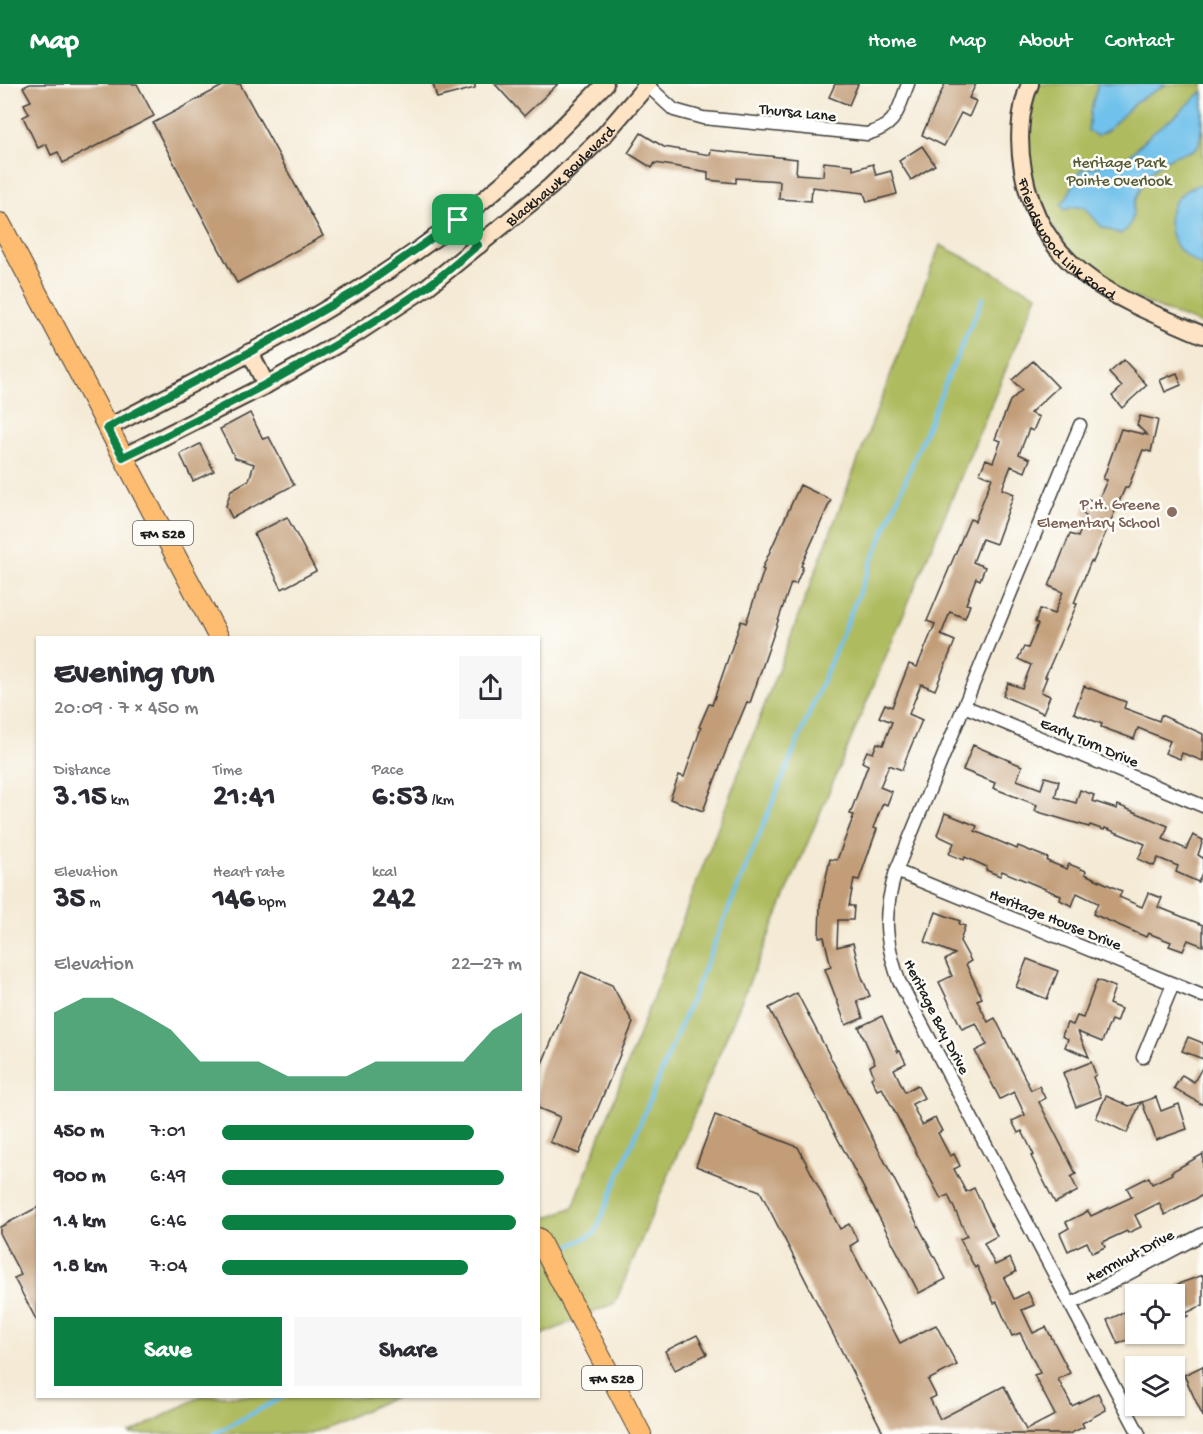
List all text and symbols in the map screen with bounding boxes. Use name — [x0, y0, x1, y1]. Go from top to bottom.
text: Map — [30, 26, 79, 59]
text: Home — [868, 30, 916, 55]
text: Map — [949, 30, 986, 55]
text: About — [1019, 30, 1072, 55]
text: Contact — [1105, 30, 1173, 55]
street label: Thursa Lane — [757, 101, 838, 128]
street label: Blackhawk Boulevard — [502, 122, 622, 233]
park label: Heritage Park Pointe Overlook — [1066, 155, 1173, 192]
street label: Friendswood Link Road — [1012, 176, 1120, 307]
pin — [432, 194, 483, 245]
icon: arrive — [441, 203, 474, 236]
place label: P.H. Greene Elementary School — [1037, 497, 1161, 534]
marker: P.H. Greene Elementary School — [1165, 505, 1179, 519]
road number: FM 528 — [133, 521, 193, 545]
text: Evening run — [54, 656, 214, 694]
button: share — [459, 656, 522, 719]
text: 20:09 · 7 × 450 m — [54, 698, 198, 721]
street label: Early Turn Drive — [1036, 715, 1141, 774]
text: Distance — [54, 762, 111, 781]
text: Time — [213, 762, 242, 781]
text: Pace — [372, 762, 403, 781]
text: 3.15 — [54, 781, 107, 816]
text: 21:41 — [213, 781, 276, 816]
text: 6:53 — [372, 781, 428, 816]
text: km — [107, 792, 129, 811]
text: /km — [428, 792, 454, 811]
text: Elevation — [54, 864, 118, 883]
text: Heart rate — [213, 864, 285, 883]
text: kcal — [372, 864, 397, 883]
text: 35 — [54, 883, 85, 918]
text: 146 — [213, 883, 255, 918]
text: 242 — [372, 883, 416, 918]
street label: Heritage House Drive — [986, 886, 1124, 957]
text: m — [85, 894, 101, 913]
text: bpm — [255, 894, 286, 913]
text: Elevation — [54, 954, 134, 977]
text: 22–27 m — [451, 954, 522, 977]
street label: Heritage Bay Drive — [898, 957, 972, 1079]
text: 450 m — [54, 1121, 104, 1144]
text: 7:01 — [150, 1121, 186, 1144]
text: 900 m — [54, 1166, 106, 1189]
text: 6:49 — [150, 1166, 186, 1189]
text: 1.4 km — [54, 1211, 106, 1234]
text: 6:46 — [150, 1211, 186, 1234]
street label: Herrnhut Drive — [1083, 1226, 1179, 1289]
text: 1.8 km — [54, 1256, 107, 1279]
text: 7:04 — [150, 1256, 188, 1279]
map controls — [1125, 1284, 1185, 1416]
button: locate — [1125, 1284, 1185, 1344]
button: Save — [54, 1317, 282, 1386]
button: Share — [294, 1317, 522, 1386]
button: layers — [1125, 1356, 1185, 1416]
road number: FM 528 — [582, 1366, 642, 1390]

